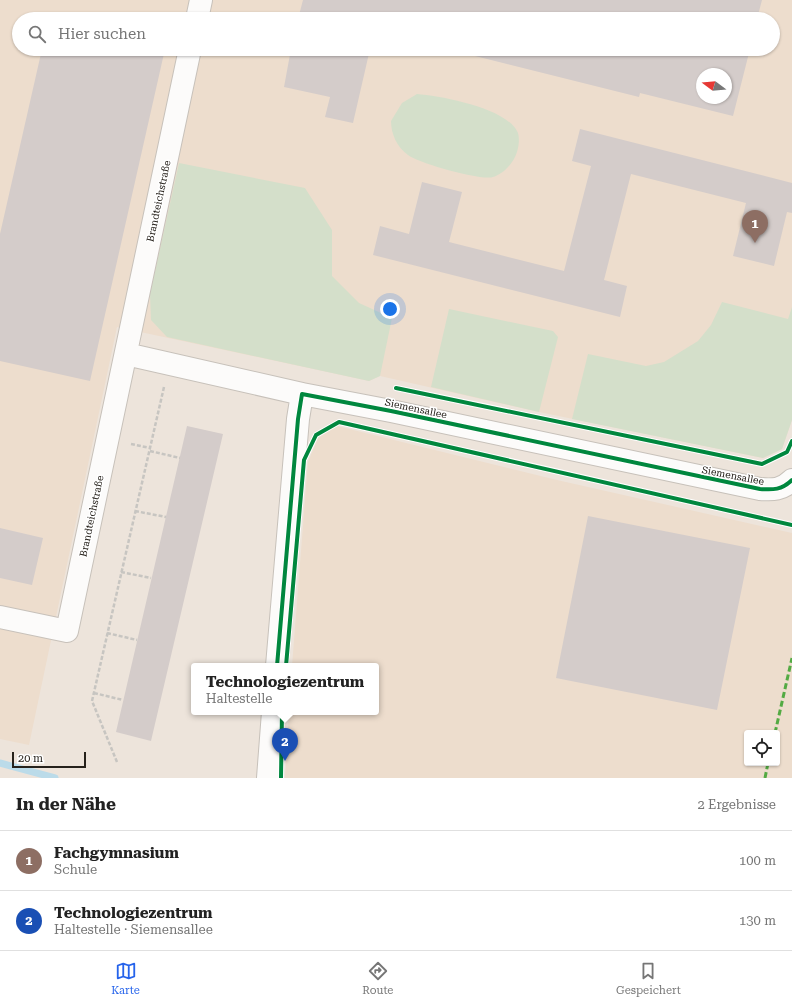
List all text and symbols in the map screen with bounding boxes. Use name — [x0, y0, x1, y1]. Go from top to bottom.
search box — [12, 12, 780, 56]
icon: search — [26, 23, 48, 45]
text: Hier suchen — [58, 25, 146, 43]
north arrow — [696, 68, 732, 104]
street label: Brandteichstraße — [144, 159, 173, 243]
pin: 1 — [742, 210, 768, 243]
your location — [380, 299, 400, 319]
street label: Siemensallee — [384, 397, 448, 421]
street label: Siemensallee — [701, 464, 766, 487]
street label: Brandteichstraße — [77, 474, 106, 558]
popup — [191, 663, 379, 715]
text: Technologiezentrum — [206, 673, 364, 691]
text: Haltestelle — [206, 691, 272, 706]
pin: 2 — [272, 728, 298, 761]
map controls — [744, 730, 780, 766]
button: locate — [744, 730, 780, 766]
scale bar — [12, 750, 86, 769]
text: 20 m — [18, 752, 43, 765]
text: In der Nähe — [16, 794, 116, 814]
text: 2 Ergebnisse — [698, 797, 776, 812]
text: Fachgymnasium — [54, 844, 179, 862]
text: 1 — [25, 853, 33, 868]
text: 100 m — [739, 853, 776, 868]
text: Schule — [54, 862, 97, 877]
text: Technologiezentrum — [54, 904, 213, 922]
text: 2 — [25, 913, 33, 928]
text: 130 m — [739, 913, 776, 928]
text: Haltestelle · Siemensallee — [54, 922, 213, 937]
tab: Karte — [111, 960, 140, 997]
tab: Route — [362, 960, 393, 997]
tab: Gespeichert — [616, 960, 681, 997]

